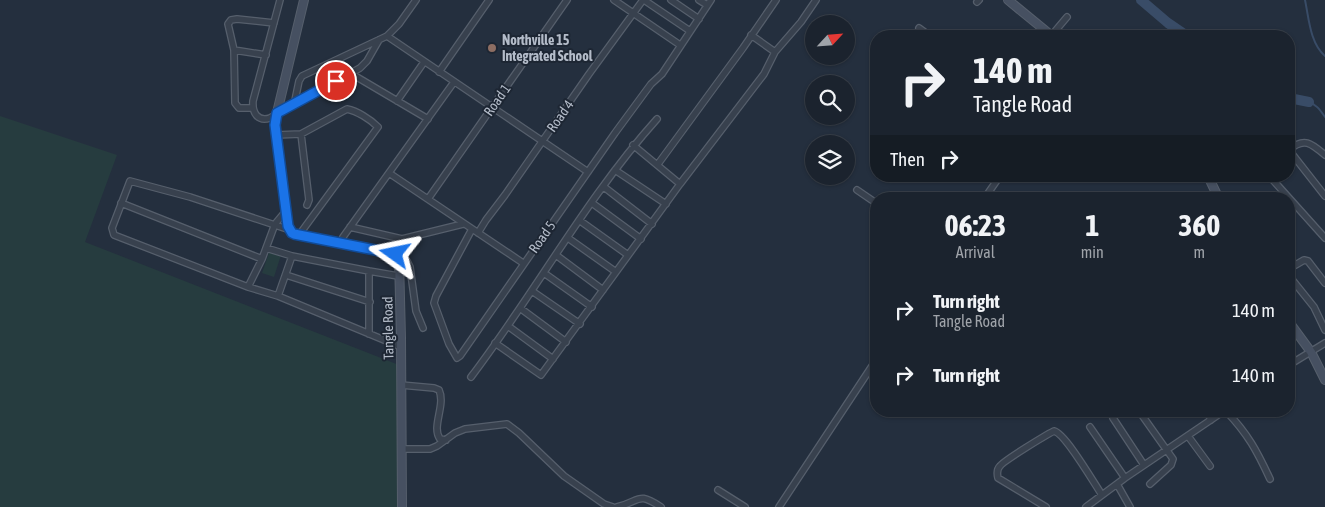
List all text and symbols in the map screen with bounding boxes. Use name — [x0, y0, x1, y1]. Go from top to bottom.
north arrow — [805, 15, 855, 65]
map controls — [805, 15, 855, 185]
place label: Northville 15 Integrated School — [502, 32, 593, 64]
marker: Northville 15 Integrated School — [486, 42, 498, 54]
icon: right — [890, 50, 955, 115]
text: 140 m — [973, 50, 1052, 90]
pin — [315, 60, 357, 102]
icon: arrive — [322, 67, 350, 95]
button: search — [805, 75, 855, 125]
street label: Road 1 — [480, 81, 514, 119]
text: Tangle Road — [973, 91, 1072, 117]
street label: Road 4 — [543, 97, 577, 135]
button: layers — [805, 135, 855, 185]
icon: right — [935, 145, 963, 173]
text: Then — [890, 148, 925, 170]
text: 06:23 — [944, 208, 1006, 242]
text: 1 — [1085, 208, 1099, 242]
text: 360 — [1178, 208, 1220, 242]
street label: Road 5 — [525, 218, 559, 256]
position arrow — [368, 227, 420, 279]
text: Arrival — [956, 243, 995, 261]
text: min — [1081, 243, 1104, 261]
text: m — [1194, 243, 1205, 261]
text: Turn right — [933, 290, 1000, 312]
street label: Tangle Road — [379, 296, 397, 360]
icon: right — [890, 296, 918, 324]
text: 140 m — [1232, 299, 1275, 321]
text: Tangle Road — [933, 312, 1005, 330]
icon: right — [890, 361, 918, 389]
text: Turn right — [933, 364, 1000, 386]
text: 140 m — [1232, 364, 1275, 386]

